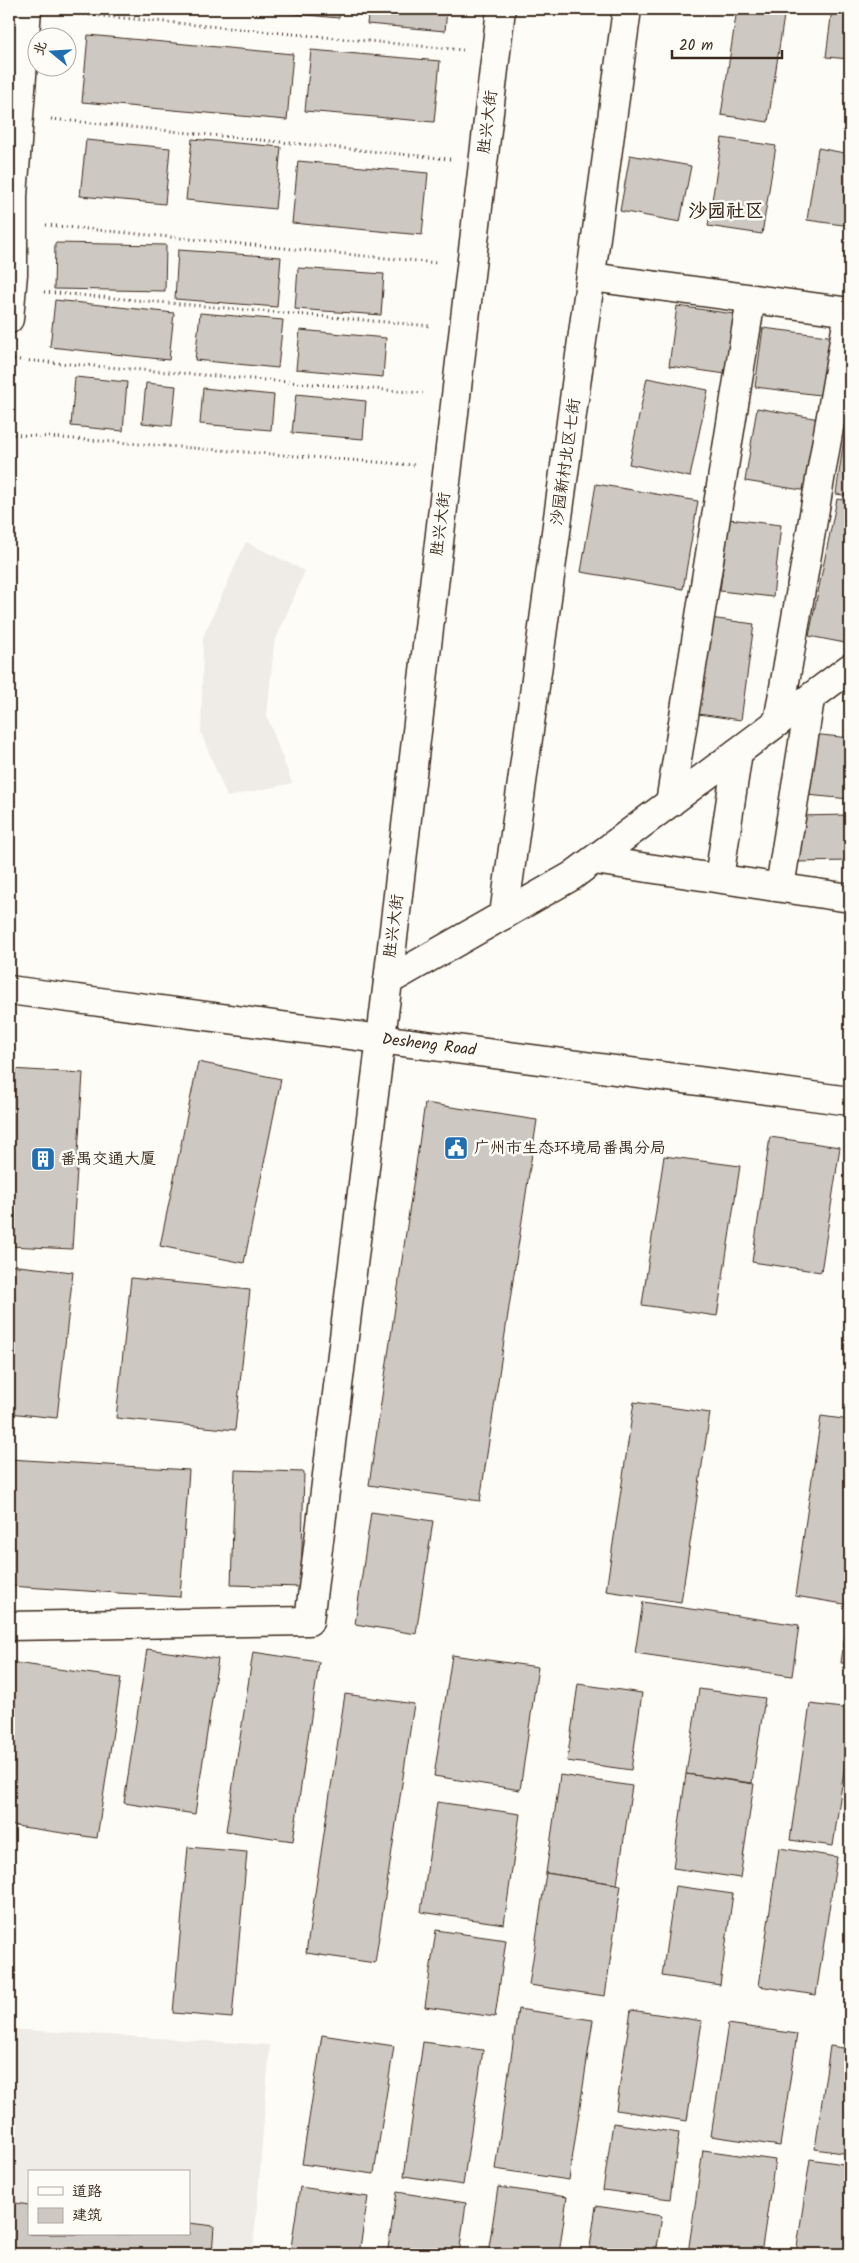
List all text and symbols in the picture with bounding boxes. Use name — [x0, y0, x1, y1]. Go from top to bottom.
north arrow — [28, 28, 78, 78]
scale bar — [672, 28, 782, 60]
text: 20 m — [679, 34, 713, 58]
text: 北 — [28, 38, 53, 58]
street label: 胜兴大街 — [472, 89, 504, 155]
district label: 沙园社区 — [688, 197, 764, 227]
street label: 沙园新村北区七街 — [545, 397, 587, 527]
street label: 胜兴大街 — [425, 491, 457, 557]
street label: 胜兴大街 — [378, 893, 410, 959]
street label: Desheng Road — [380, 1027, 479, 1063]
public building icon: 广州市生态环境局番禺分局 — [443, 1135, 469, 1161]
place label: 广州市生态环境局番禺分局 — [474, 1136, 666, 1161]
building icon: 番禺交通大厦 — [30, 1146, 56, 1172]
place label: 番禺交通大厦 — [60, 1147, 156, 1172]
legend — [28, 2170, 190, 2236]
text: 道路 — [72, 2180, 102, 2204]
text: 建筑 — [72, 2204, 102, 2228]

